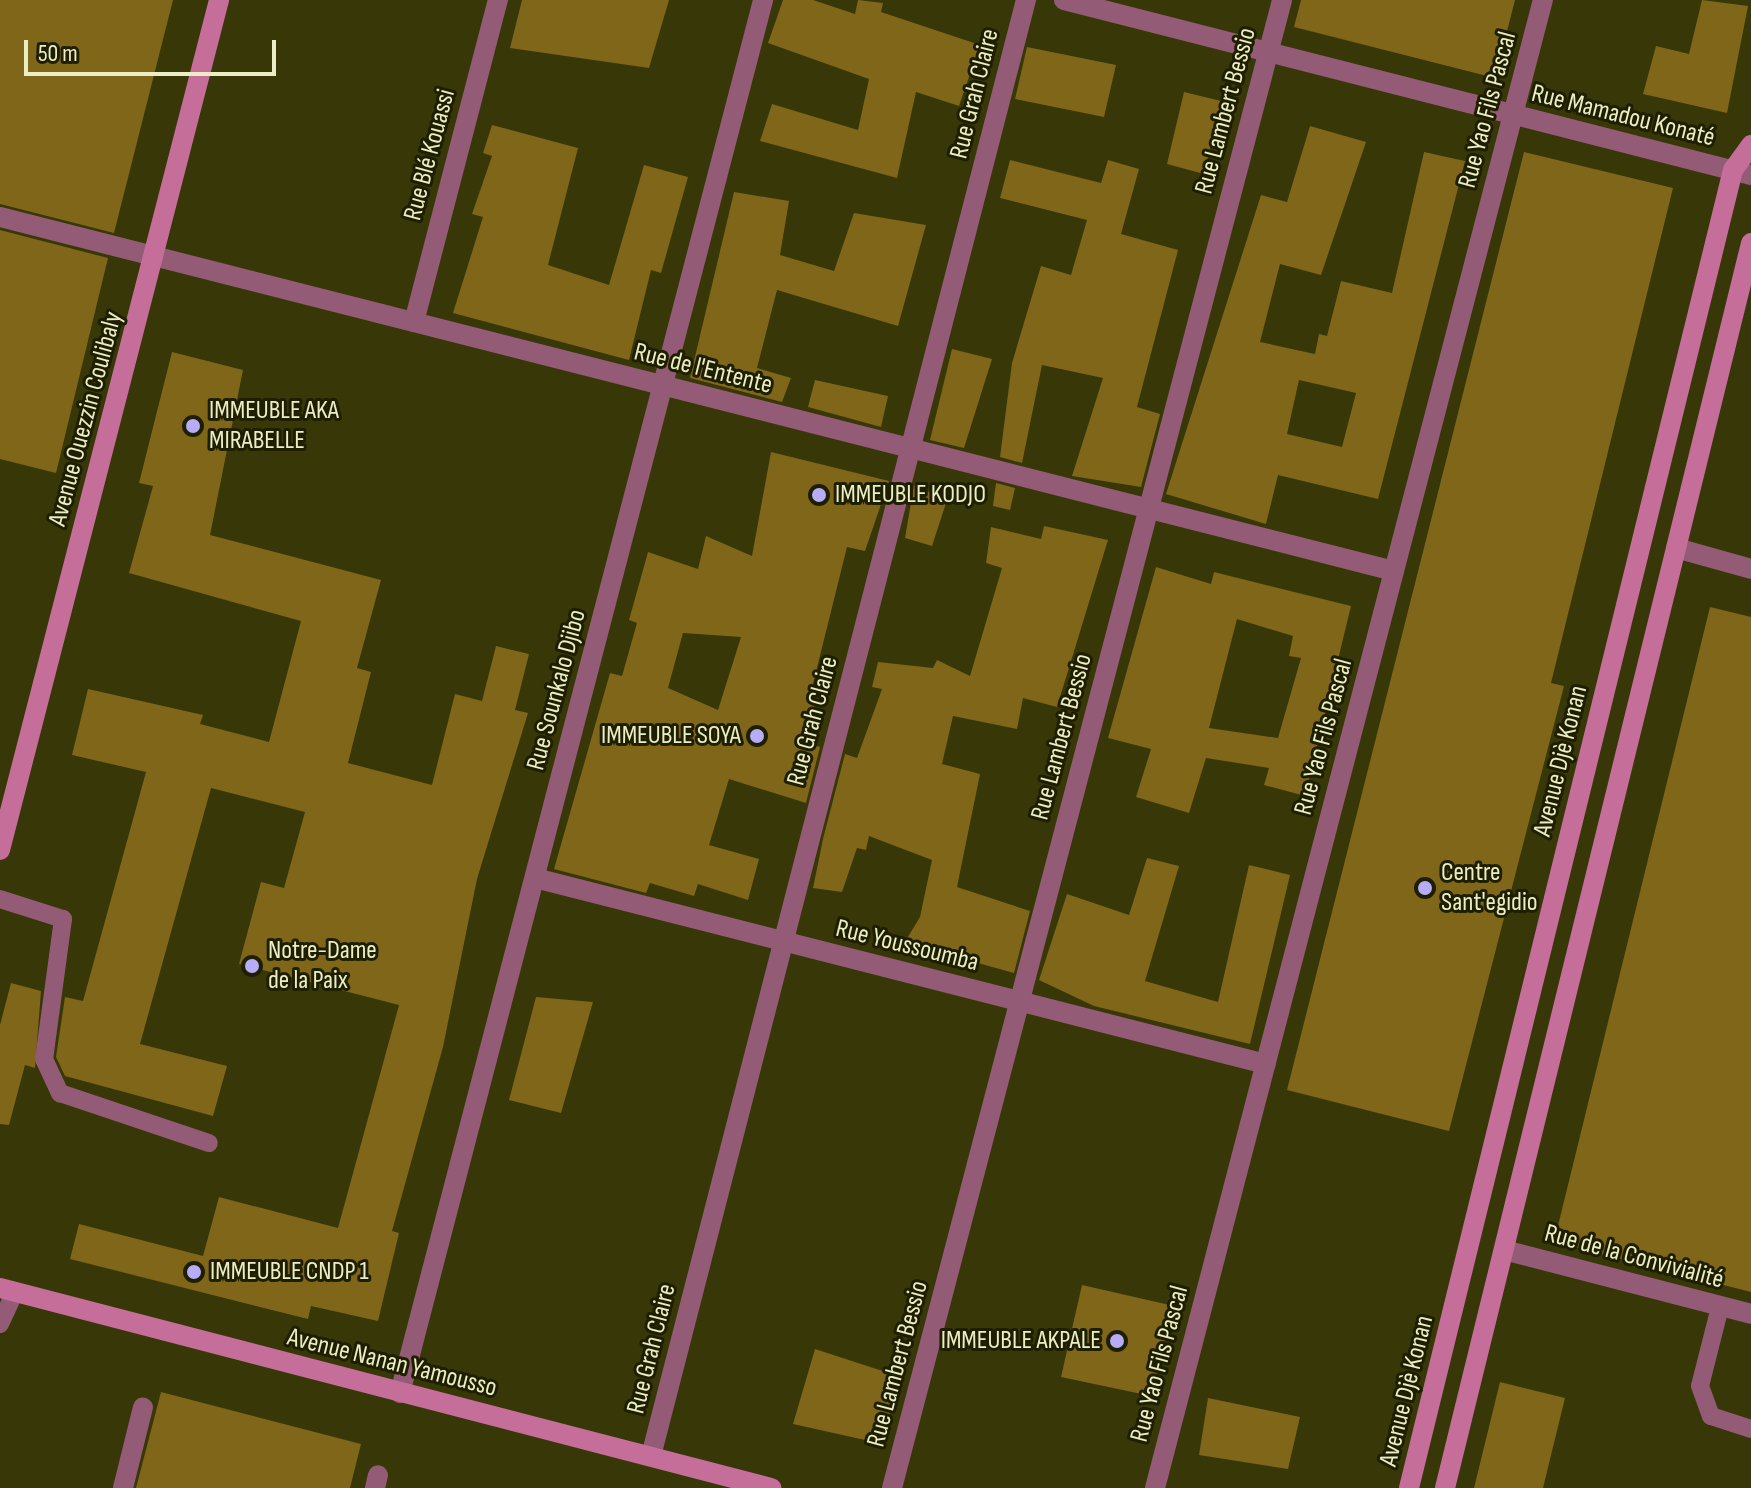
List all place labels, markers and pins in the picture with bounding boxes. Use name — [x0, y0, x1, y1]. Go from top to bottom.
place label: IMMEUBLE AKA MIRABELLE — [209, 395, 339, 456]
marker: IMMEUBLE AKA MIRABELLE — [184, 417, 202, 435]
place label: IMMEUBLE KODJO — [835, 479, 986, 511]
marker: IMMEUBLE KODJO — [810, 486, 828, 504]
place label: IMMEUBLE SOYA — [601, 720, 741, 752]
marker: IMMEUBLE SOYA — [748, 727, 766, 745]
place label: Centre Sant'egidio — [1441, 857, 1538, 918]
marker: Centre Sant'egidio — [1416, 879, 1434, 897]
place label: Notre-Dame de la Paix — [268, 935, 377, 996]
marker: Notre-Dame de la Paix — [243, 957, 261, 975]
place label: IMMEUBLE CNDP 1 — [210, 1256, 369, 1288]
marker: IMMEUBLE CNDP 1 — [185, 1263, 203, 1281]
place label: IMMEUBLE AKPALE — [941, 1325, 1101, 1357]
marker: IMMEUBLE AKPALE — [1108, 1332, 1126, 1350]

